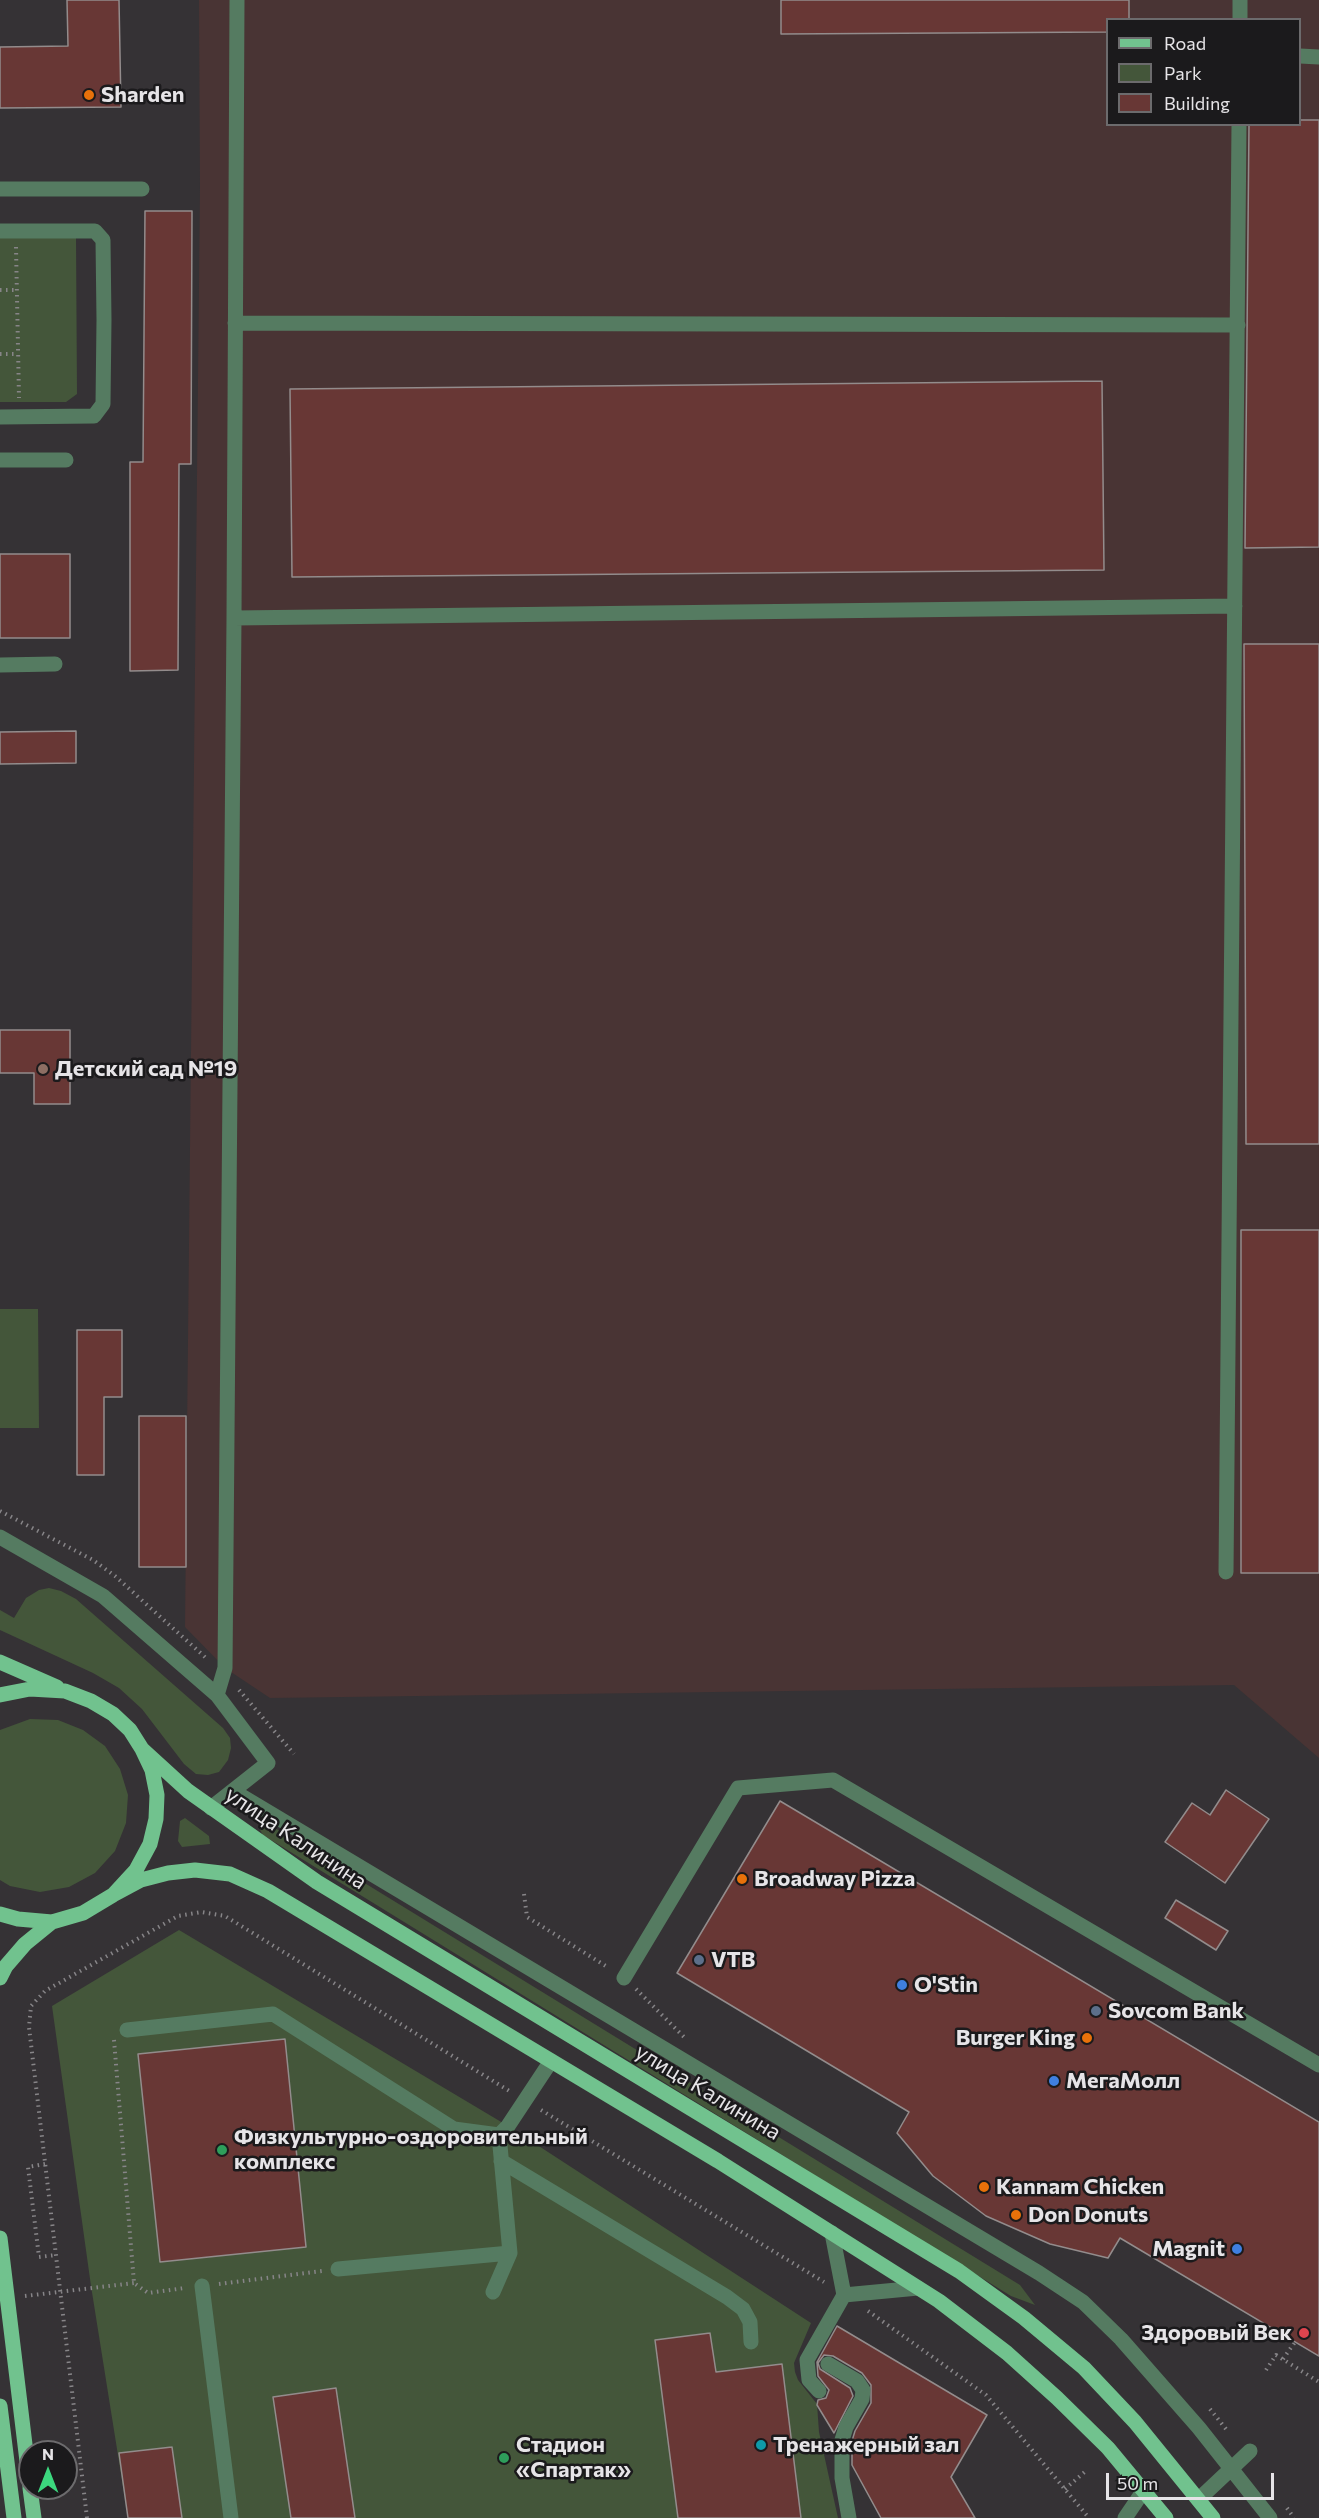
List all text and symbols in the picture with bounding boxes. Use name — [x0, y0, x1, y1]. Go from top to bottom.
legend — [1106, 18, 1301, 126]
text: Road — [1164, 32, 1206, 54]
text: Park — [1164, 62, 1202, 84]
place label: Sharden — [101, 82, 184, 108]
marker: Sharden — [82, 88, 96, 102]
text: Building — [1164, 92, 1230, 114]
place label: Детский сад №19 — [55, 1056, 237, 1082]
marker: Детский сад №19 — [36, 1062, 50, 1076]
street label: улица Калинина — [220, 1781, 372, 1895]
place label: Broadway Pizza — [754, 1866, 915, 1892]
marker: Broadway Pizza — [735, 1872, 749, 1886]
place label: VTB — [711, 1947, 755, 1973]
marker: VTB — [692, 1953, 706, 1967]
place label: O'Stin — [914, 1972, 978, 1998]
marker: O'Stin — [895, 1978, 909, 1992]
place label: Sovcom Bank — [1108, 1998, 1244, 2024]
marker: Sovcom Bank — [1089, 2004, 1103, 2018]
place label: Burger King — [956, 2025, 1075, 2051]
marker: Burger King — [1080, 2031, 1094, 2045]
street label: улица Калинина — [631, 2038, 785, 2146]
place label: МегаМолл — [1066, 2068, 1180, 2094]
marker: МегаМолл — [1047, 2074, 1061, 2088]
place label: Физкультурно-оздоровительный комплекс — [234, 2124, 588, 2176]
marker: Физкультурно-оздоровительный комплекс — [215, 2143, 229, 2157]
place label: Kannam Chicken — [996, 2174, 1164, 2200]
marker: Kannam Chicken — [977, 2180, 991, 2194]
place label: Don Donuts — [1028, 2202, 1148, 2228]
marker: Don Donuts — [1009, 2208, 1023, 2222]
place label: Magnit — [1152, 2236, 1225, 2262]
marker: Magnit — [1230, 2242, 1244, 2256]
place label: Здоровый Век — [1141, 2320, 1292, 2346]
marker: Здоровый Век — [1297, 2326, 1311, 2340]
place label: Стадион «Спартак» — [516, 2432, 631, 2484]
place label: Тренажерный зал — [773, 2432, 959, 2458]
marker: Тренажерный зал — [754, 2438, 768, 2452]
north arrow — [18, 2440, 78, 2500]
text: N — [42, 2444, 54, 2463]
marker: Стадион «Спартак» — [497, 2451, 511, 2465]
scale bar — [1109, 2461, 1277, 2499]
text: 50 m — [1117, 2472, 1158, 2494]

